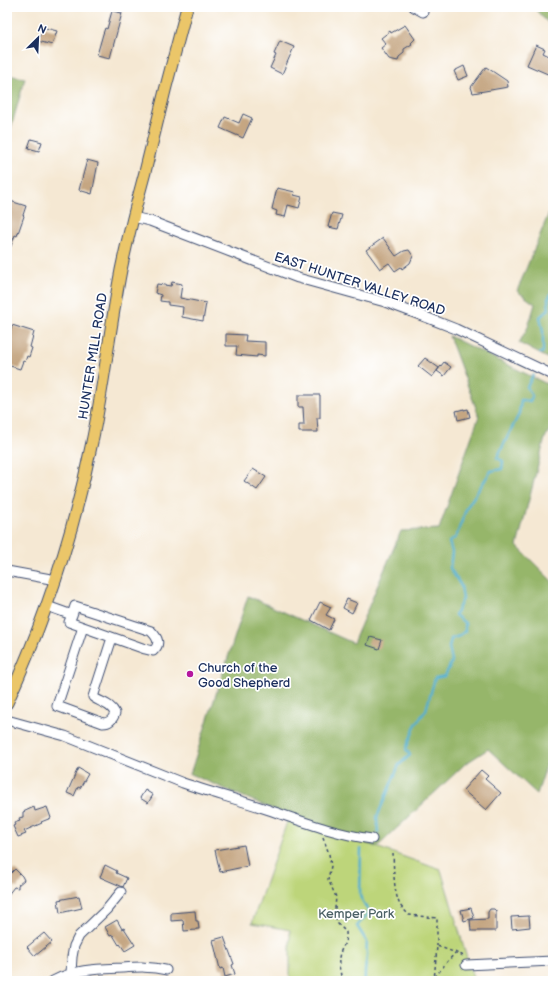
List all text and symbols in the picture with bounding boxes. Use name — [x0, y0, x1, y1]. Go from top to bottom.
north arrow — [18, 18, 58, 58]
text: N — [35, 22, 48, 37]
street label: EAST HUNTER VALLEY ROAD — [272, 249, 447, 319]
street label: HUNTER MILL ROAD — [75, 292, 111, 421]
place label: Church of the Good Shepherd — [198, 660, 290, 691]
marker: Church of the Good Shepherd — [185, 669, 195, 679]
park label: Kemper Park — [318, 906, 395, 922]

